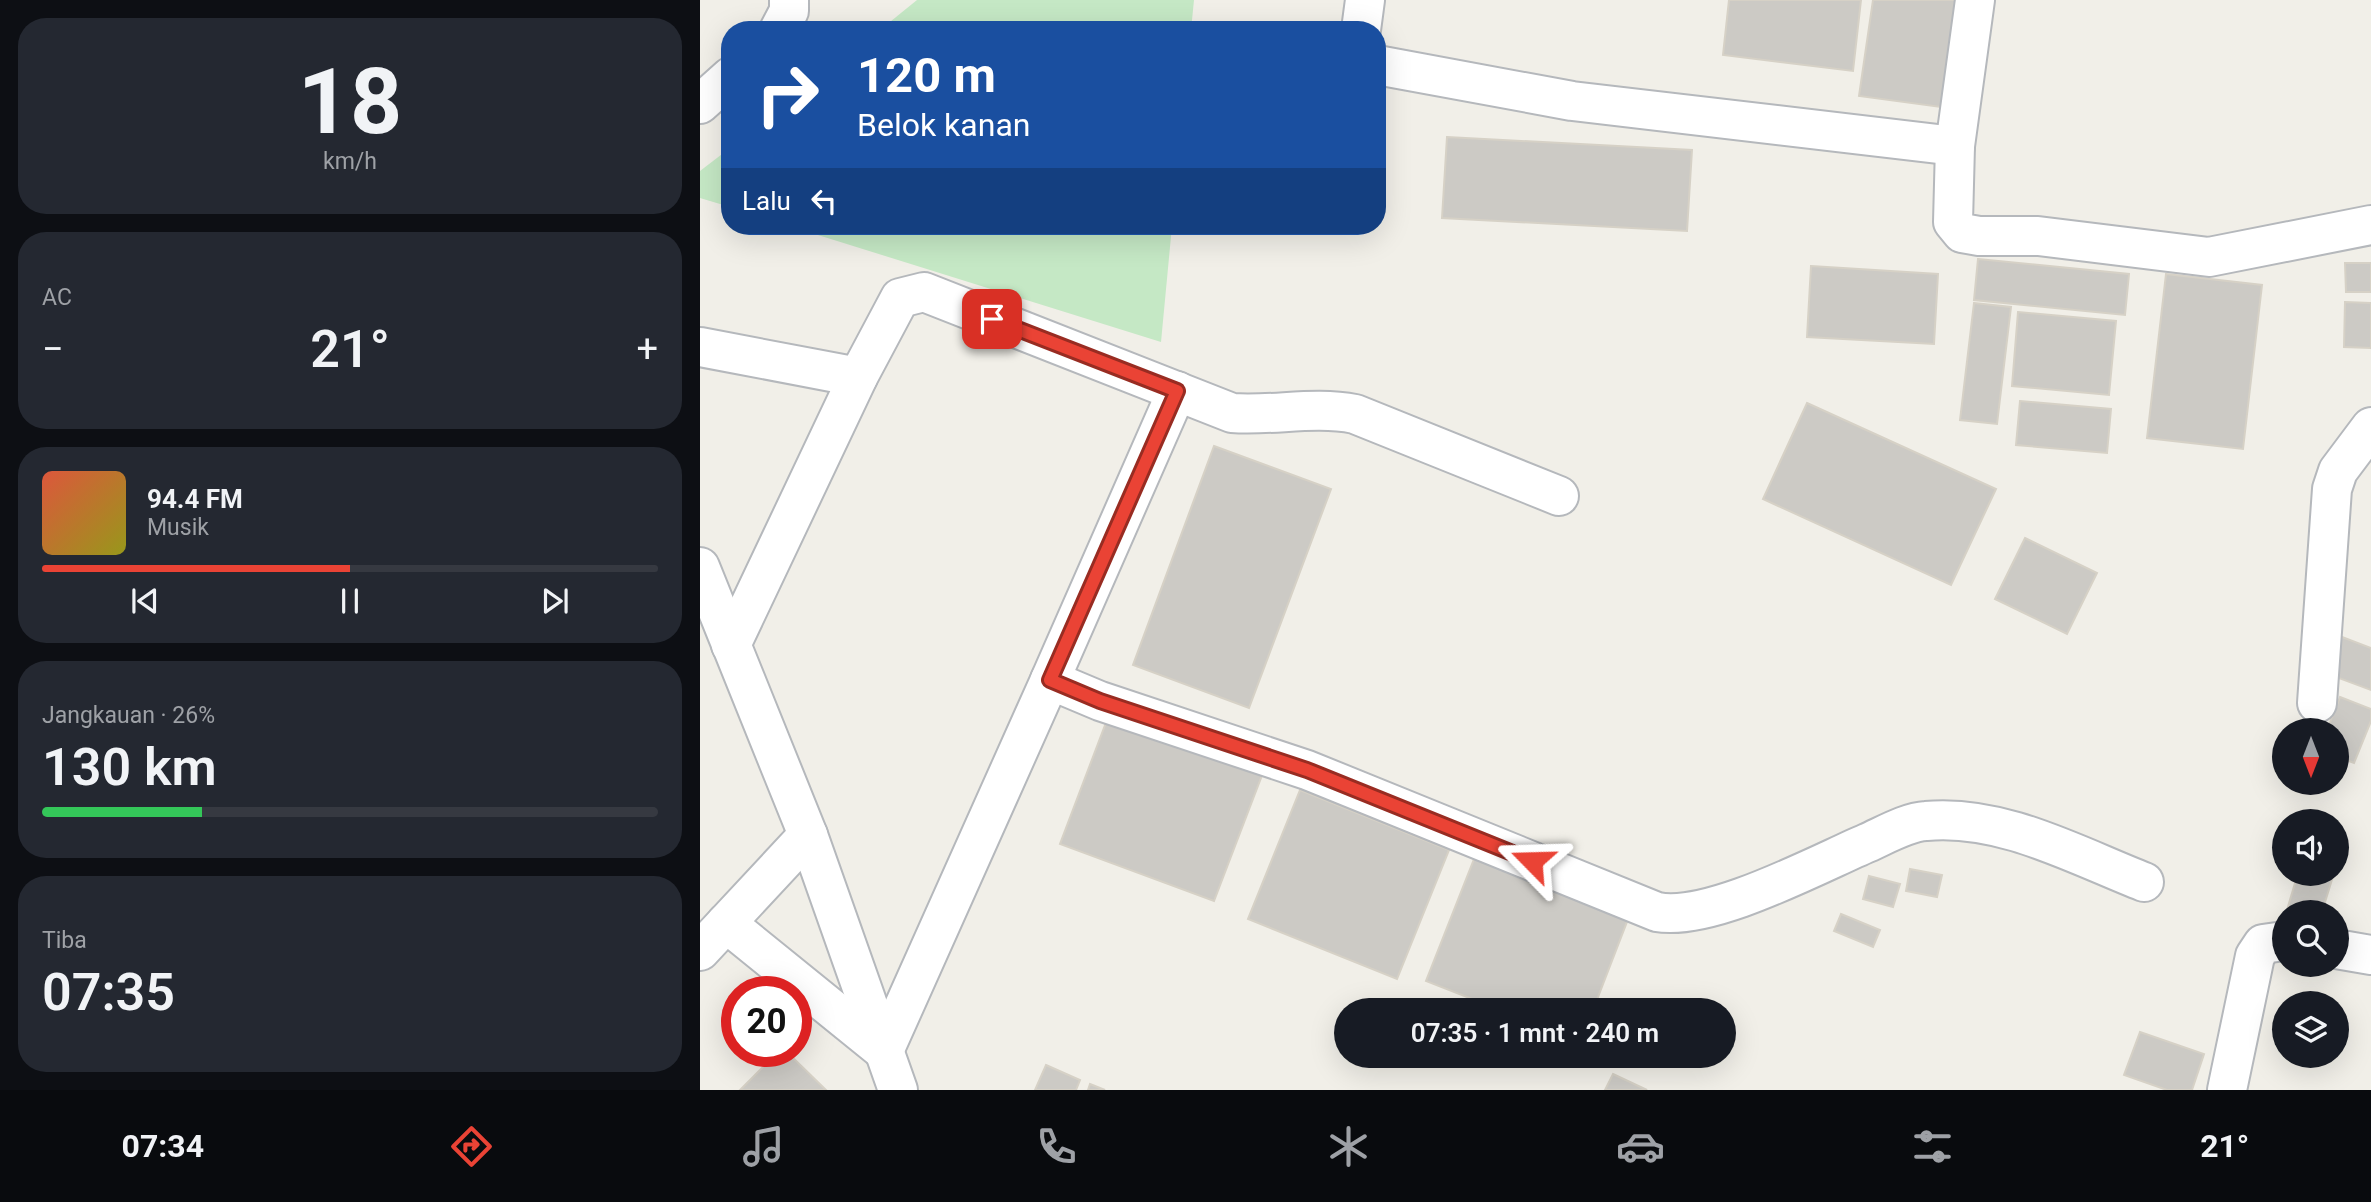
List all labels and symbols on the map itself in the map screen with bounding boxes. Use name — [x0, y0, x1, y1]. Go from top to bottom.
pin — [962, 289, 1022, 349]
north arrow — [2272, 718, 2348, 794]
position arrow — [1495, 824, 1569, 898]
speed limit sign: 20 — [721, 976, 812, 1067]

